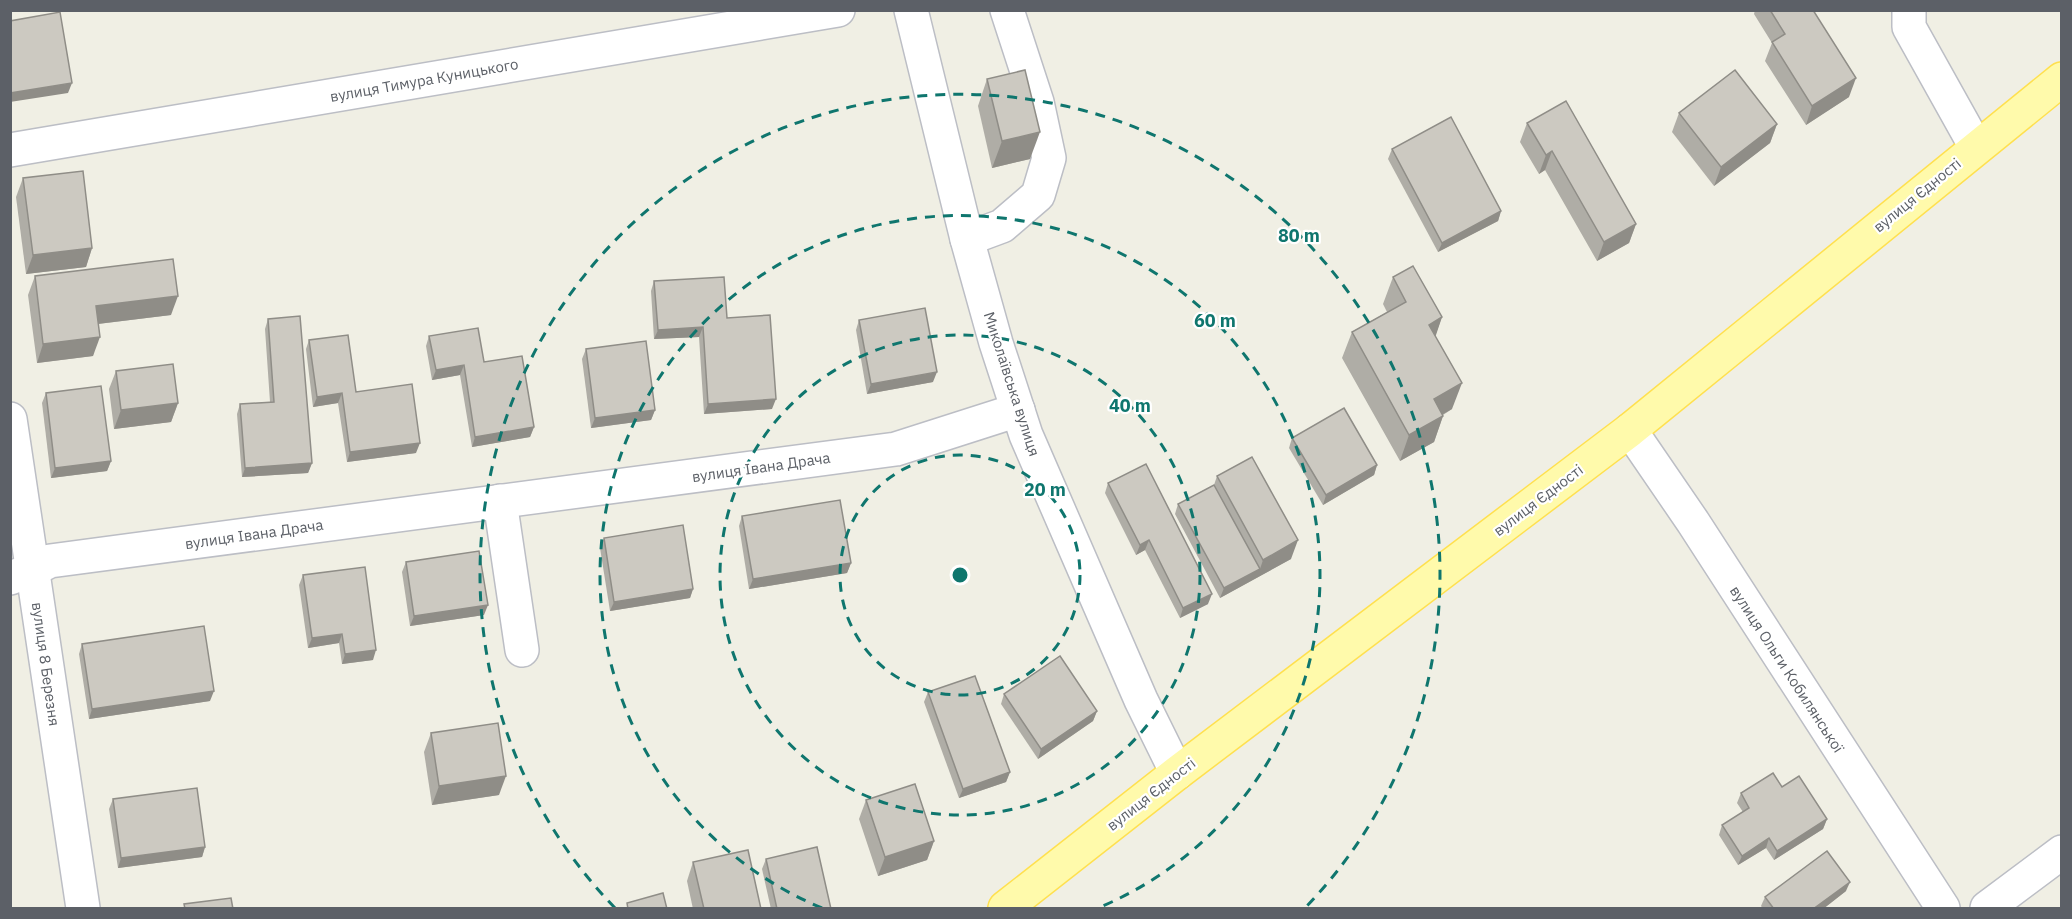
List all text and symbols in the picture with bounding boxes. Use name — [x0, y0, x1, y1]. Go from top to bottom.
street label: вулиця Тимура Куницького — [328, 54, 520, 106]
street label: вулиця Єдності — [1869, 154, 1965, 236]
text: 80 m — [1278, 224, 1320, 247]
street label: Миколаївська вулиця — [980, 309, 1044, 459]
text: 60 m — [1194, 309, 1236, 332]
text: 40 m — [1109, 394, 1151, 417]
street label: вулиця Івана Драча — [691, 448, 831, 486]
street label: вулиця Єдності — [1489, 460, 1587, 540]
text: 20 m — [1024, 478, 1066, 501]
street label: вулиця Івана Драча — [184, 515, 324, 553]
centre of rings — [950, 565, 970, 585]
street label: вулиця Ольги Кобилянської — [1726, 582, 1848, 756]
street label: вулиця 8 Березня — [28, 601, 64, 727]
street label: вулиця Єдності — [1103, 753, 1199, 835]

